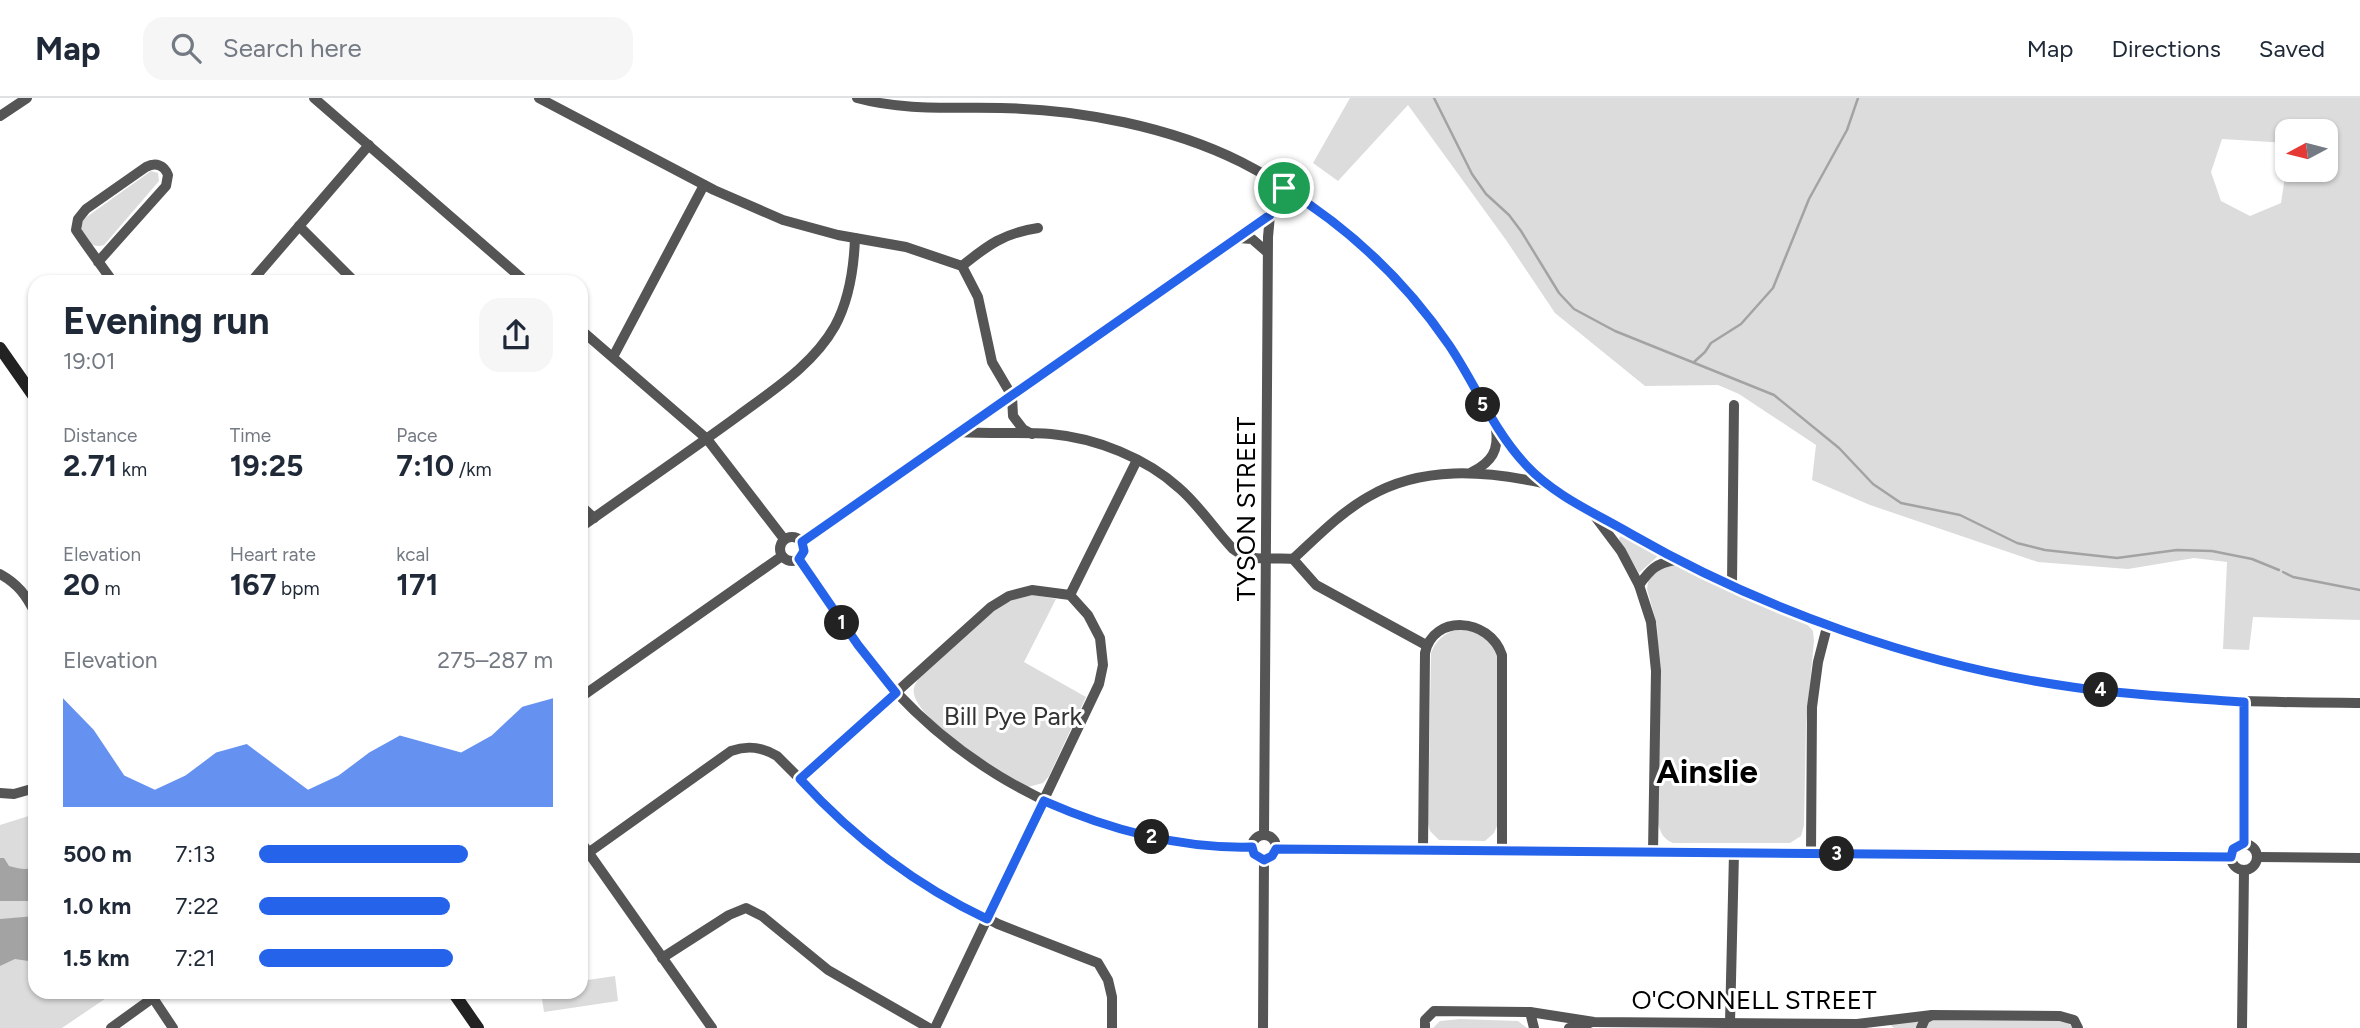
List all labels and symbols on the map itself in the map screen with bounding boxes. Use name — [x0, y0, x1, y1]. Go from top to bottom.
north arrow — [2275, 119, 2338, 182]
pin — [1254, 158, 1314, 218]
pin: 5 — [1466, 388, 1500, 422]
street label: TYSON STREET — [1230, 416, 1262, 601]
pin: 1 — [824, 606, 860, 640]
pin: 4 — [2084, 672, 2118, 708]
park label: Bill Pye Park — [944, 700, 1083, 732]
district label: Ainslie — [1656, 752, 1758, 791]
pin: 2 — [1134, 820, 1170, 854]
pin: 3 — [1820, 836, 1854, 872]
street label: O'CONNELL STREET — [1631, 984, 1877, 1016]

